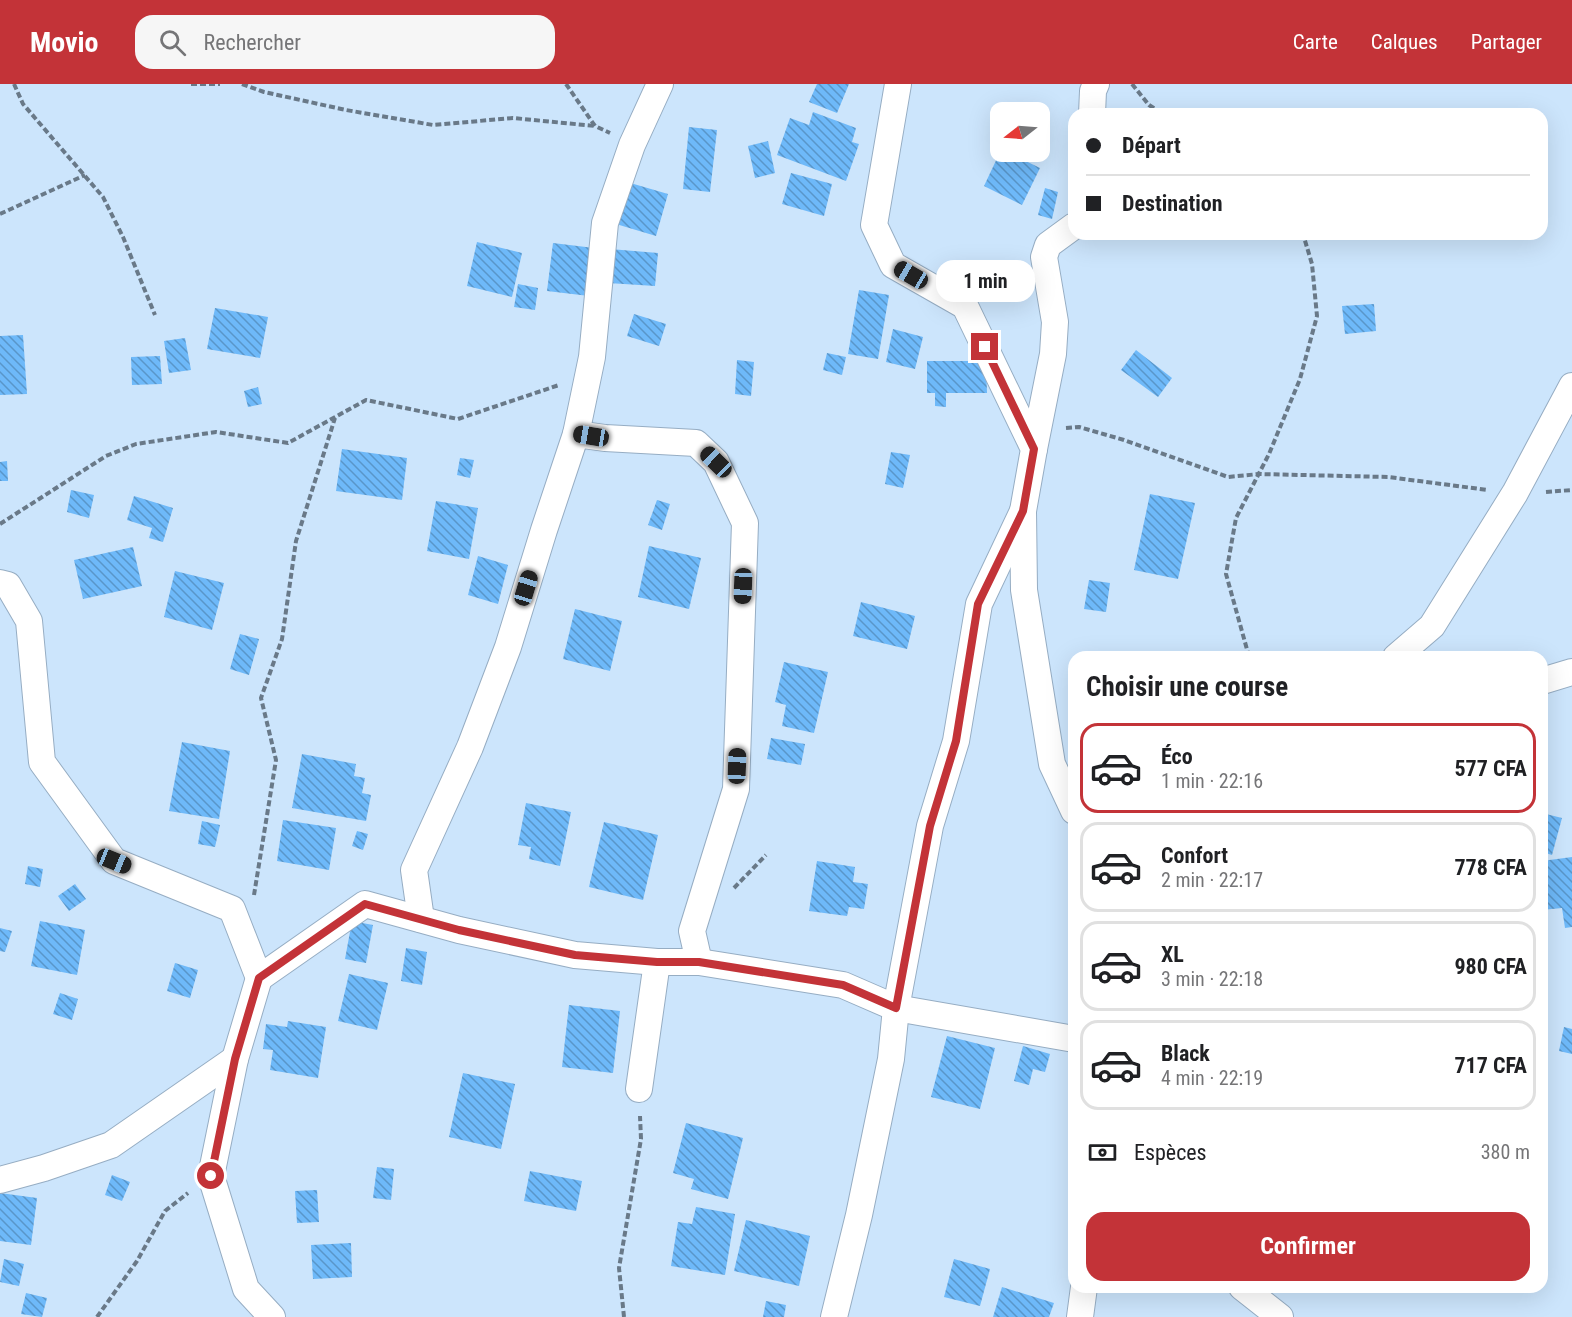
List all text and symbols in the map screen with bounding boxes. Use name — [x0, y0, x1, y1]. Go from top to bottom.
search box — [135, 15, 555, 69]
text: Movio — [30, 26, 99, 59]
icon: search — [156, 26, 189, 59]
text: Rechercher — [204, 30, 301, 55]
text: Carte — [1293, 30, 1338, 54]
text: Calques — [1371, 30, 1438, 54]
text: Partager — [1471, 30, 1542, 54]
north arrow — [990, 102, 1050, 162]
map controls — [990, 102, 1050, 162]
text: Départ — [1122, 133, 1181, 158]
text: Destination — [1122, 191, 1223, 216]
car — [891, 258, 931, 292]
callout: 1 min — [936, 260, 1034, 302]
text: 1 min — [963, 269, 1008, 293]
route end — [971, 333, 998, 360]
car — [572, 424, 610, 448]
car — [697, 443, 735, 481]
car — [512, 568, 540, 608]
car — [733, 568, 753, 604]
text: Choisir une course — [1086, 671, 1288, 703]
icon: car — [1089, 741, 1143, 795]
text: Éco — [1161, 744, 1193, 769]
car — [727, 748, 747, 784]
text: 577 CFA — [1454, 756, 1527, 781]
text: 1 min · 22:16 — [1161, 769, 1263, 793]
icon: car — [1089, 840, 1143, 894]
text: Confort — [1161, 843, 1228, 868]
car — [94, 846, 134, 876]
text: 778 CFA — [1454, 855, 1527, 880]
text: 2 min · 22:17 — [1161, 868, 1263, 892]
icon: car — [1089, 939, 1143, 993]
text: XL — [1161, 942, 1184, 967]
text: 980 CFA — [1454, 954, 1527, 979]
text: 3 min · 22:18 — [1161, 967, 1263, 991]
icon: car — [1089, 1038, 1143, 1092]
text: Black — [1161, 1041, 1210, 1066]
text: 717 CFA — [1454, 1053, 1527, 1078]
text: 4 min · 22:19 — [1161, 1066, 1263, 1090]
icon: cash — [1086, 1136, 1119, 1169]
text: Espèces — [1134, 1140, 1207, 1165]
text: 380 m — [1481, 1140, 1530, 1164]
route start — [197, 1162, 224, 1189]
button: Confirmer — [1086, 1212, 1530, 1281]

